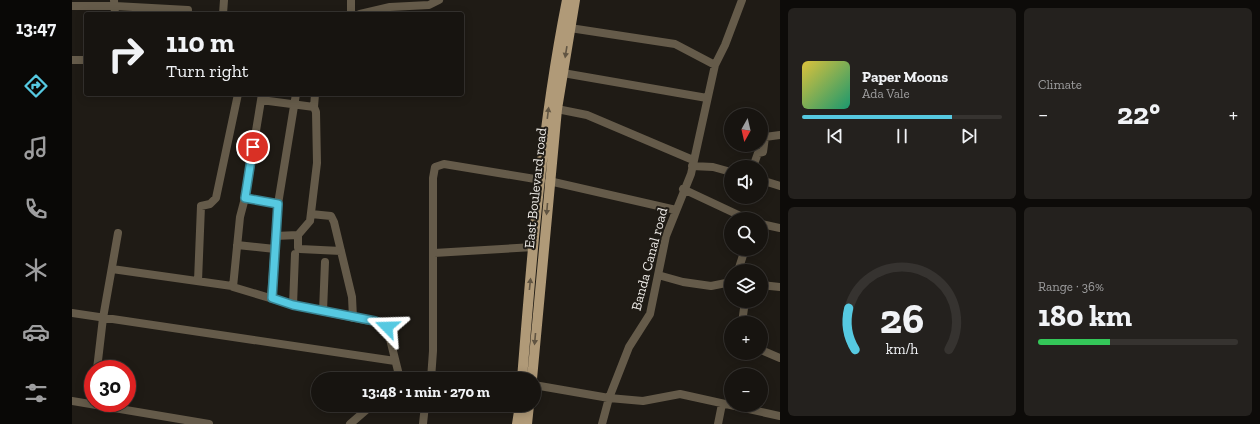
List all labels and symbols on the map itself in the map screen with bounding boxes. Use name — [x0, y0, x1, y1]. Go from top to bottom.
one-way arrow — [563, 46, 569, 58]
one-way arrow — [545, 107, 552, 119]
north arrow — [724, 108, 768, 152]
street label: East Boulevard road — [521, 127, 550, 249]
pin — [236, 130, 270, 164]
one-way arrow — [543, 203, 550, 215]
street label: Banda Canal road — [628, 205, 671, 312]
one-way arrow — [526, 278, 533, 290]
position arrow — [366, 306, 408, 348]
one-way arrow — [532, 332, 539, 345]
speed limit sign: 30 — [84, 360, 136, 412]

